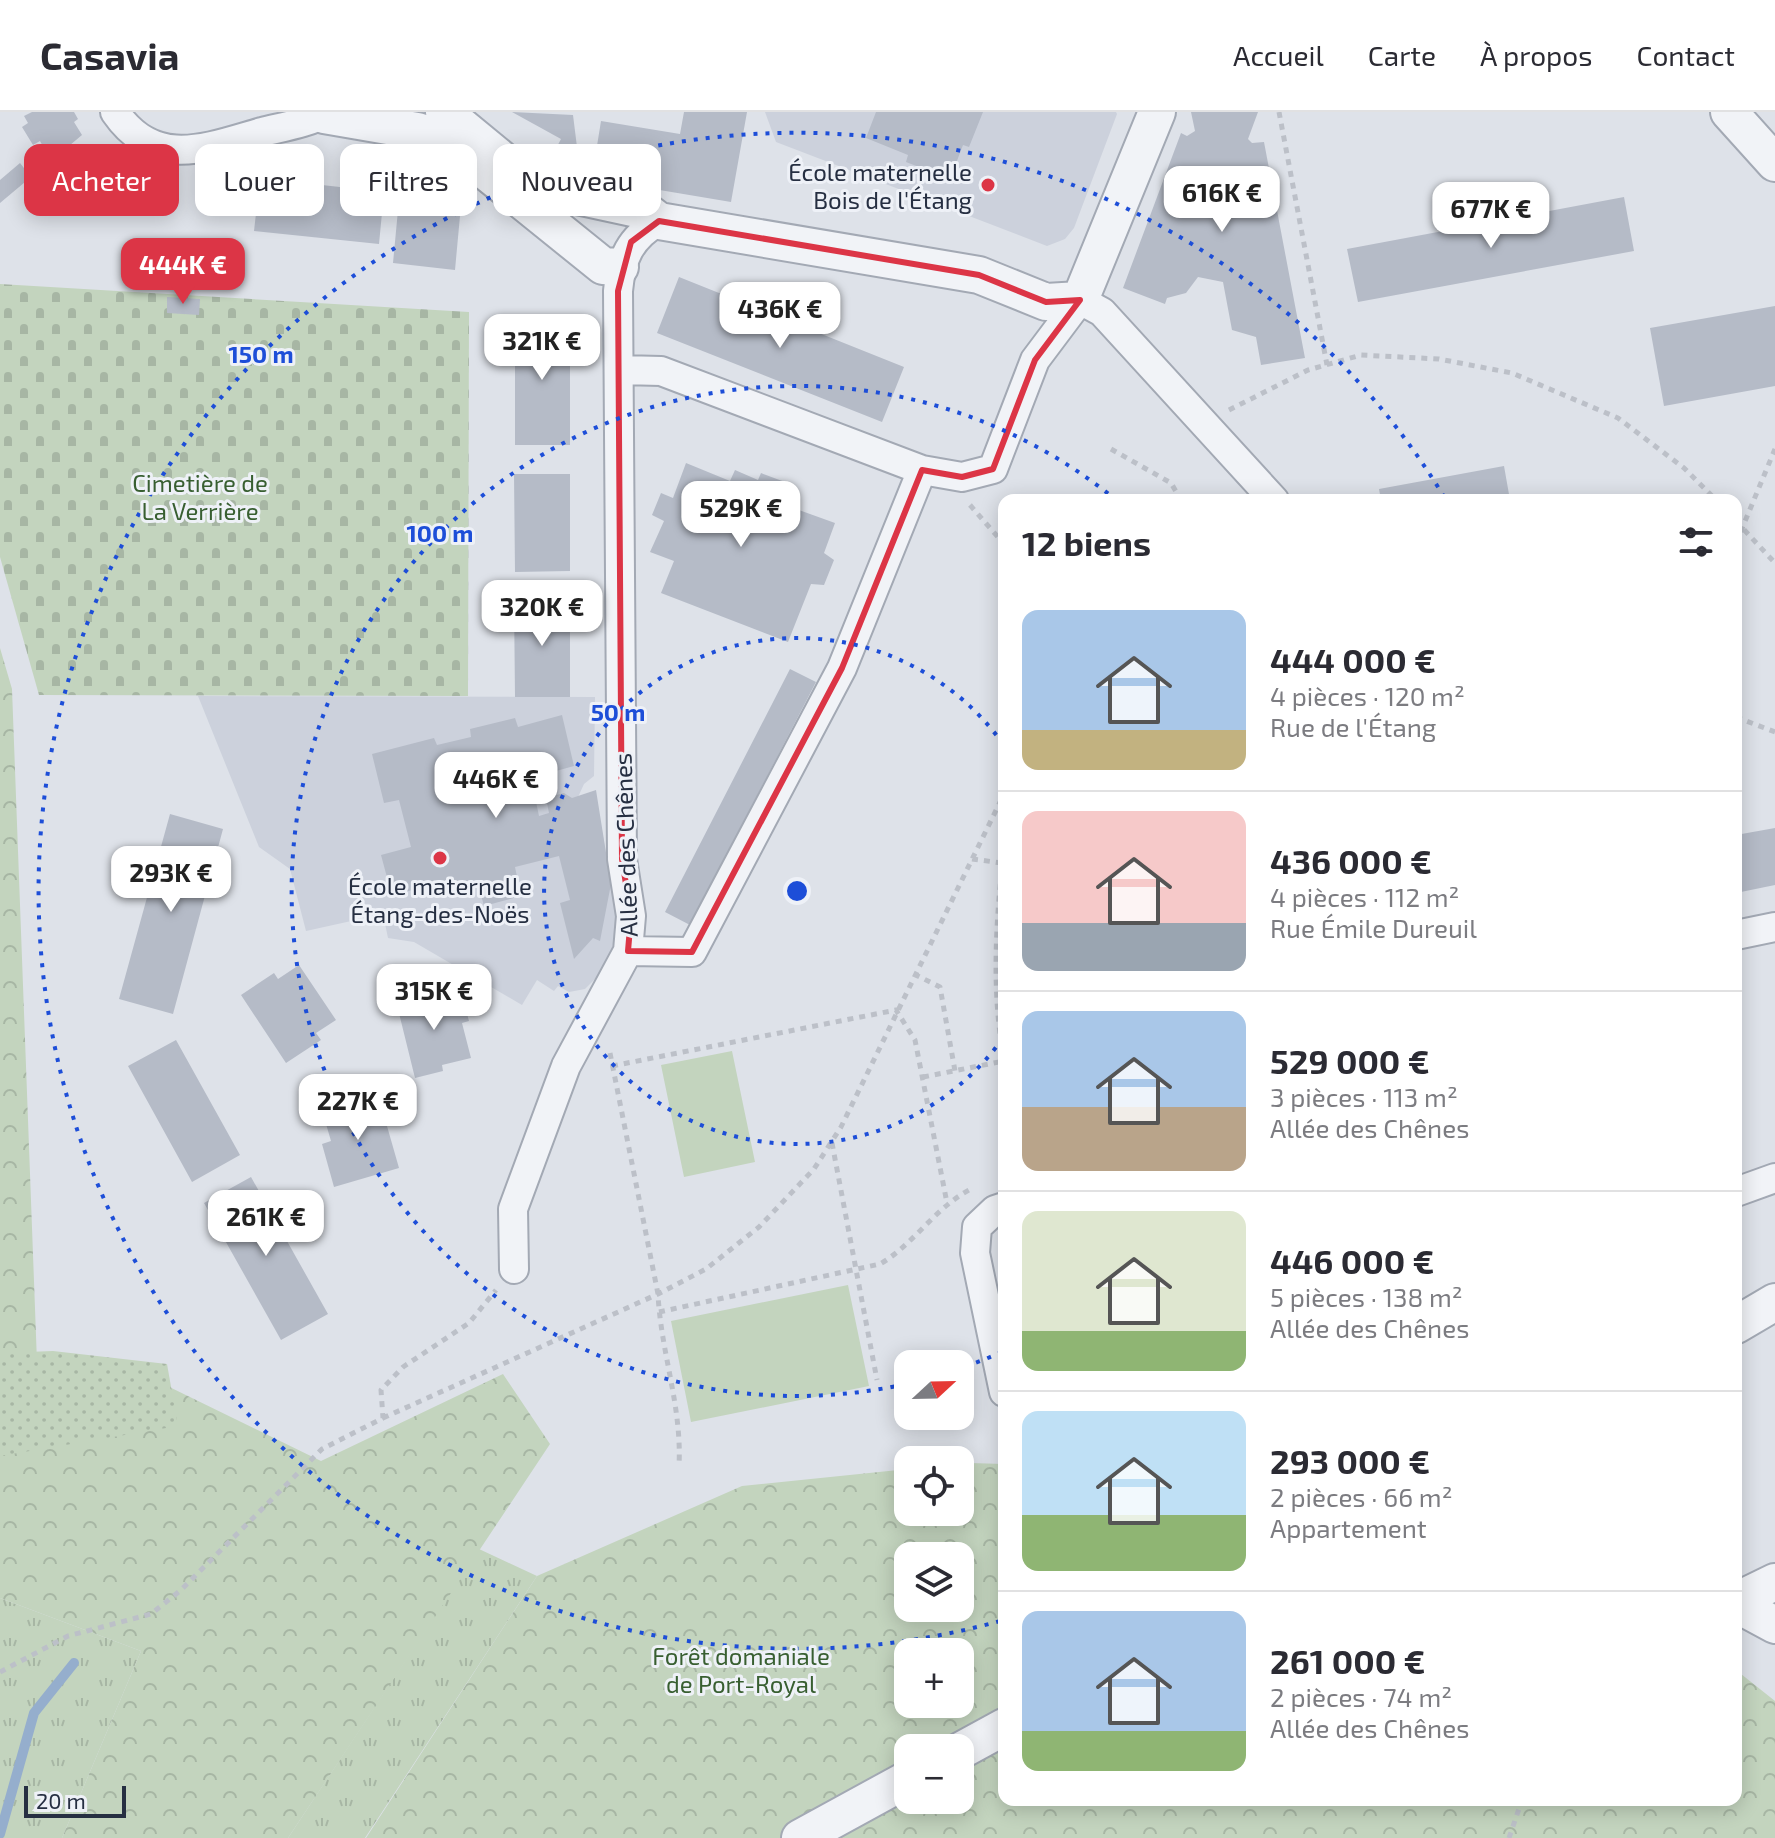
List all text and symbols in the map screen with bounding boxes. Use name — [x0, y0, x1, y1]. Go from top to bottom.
text: Casavia — [40, 32, 179, 78]
text: Accueil — [1233, 38, 1324, 72]
text: Carte — [1368, 38, 1436, 72]
text: À propos — [1480, 38, 1592, 72]
text: Contact — [1636, 38, 1735, 72]
chip: Acheter — [24, 144, 179, 216]
chip: Louer — [195, 144, 324, 216]
chip: Filtres — [340, 144, 477, 216]
chip: Nouveau — [493, 144, 661, 216]
place label: École maternelle Bois de l'Étang — [788, 157, 972, 214]
pin: 616K € — [1157, 166, 1287, 234]
marker: École maternelle Bois de l'Étang — [979, 176, 997, 194]
text: 616K € — [1182, 176, 1262, 207]
pin: 677K € — [1426, 182, 1556, 250]
text: 677K € — [1450, 192, 1532, 223]
pin: 444K € — [118, 238, 248, 306]
text: 444K € — [139, 248, 227, 279]
pin: 436K € — [715, 282, 845, 350]
text: 436K € — [737, 292, 823, 323]
pin: 321K € — [477, 314, 607, 382]
text: 321K € — [502, 324, 582, 355]
text: 150 m — [228, 339, 294, 368]
park label: Cimetière de La Verrière — [132, 468, 268, 525]
pin: 529K € — [676, 481, 806, 549]
text: 529K € — [699, 491, 783, 522]
text: 100 m — [407, 518, 473, 547]
icon: filters — [1674, 520, 1718, 564]
text: 12 biens — [1022, 522, 1151, 563]
pin: 320K € — [477, 580, 607, 648]
text: 320K € — [500, 590, 584, 621]
text: 444 000 € — [1270, 639, 1436, 680]
icon: home — [1086, 642, 1182, 738]
text: 4 pièces · 120 m² — [1270, 680, 1465, 711]
text: 50 m — [591, 697, 645, 726]
text: Rue de l'Étang — [1270, 711, 1436, 742]
pin: 446K € — [431, 752, 561, 820]
street label: Allée des Chênes — [607, 753, 643, 937]
text: 446K € — [453, 762, 540, 793]
text: 436 000 € — [1270, 840, 1432, 881]
icon: home — [1086, 843, 1182, 939]
pin: 293K € — [106, 846, 236, 914]
marker: École maternelle Étang-des-Noës — [431, 849, 449, 867]
text: 293K € — [129, 856, 213, 887]
place label: École maternelle Étang-des-Noës — [348, 871, 532, 928]
centre of rings — [783, 877, 811, 905]
text: 4 pièces · 112 m² — [1270, 881, 1459, 912]
text: Rue Émile Dureuil — [1270, 912, 1477, 943]
pin: 315K € — [369, 964, 499, 1032]
text: 315K € — [395, 974, 473, 1005]
text: 529 000 € — [1270, 1040, 1429, 1081]
icon: home — [1086, 1043, 1182, 1139]
pin: 227K € — [293, 1074, 423, 1142]
text: 3 pièces · 113 m² — [1270, 1081, 1458, 1112]
text: 227K € — [317, 1084, 399, 1115]
text: Allée des Chênes — [1270, 1112, 1469, 1143]
pin: 261K € — [201, 1190, 331, 1258]
text: 261K € — [226, 1200, 306, 1231]
text: 446 000 € — [1270, 1240, 1434, 1281]
icon: home — [1086, 1243, 1182, 1339]
text: 5 pièces · 138 m² — [1270, 1281, 1463, 1312]
text: Allée des Chênes — [1270, 1312, 1469, 1343]
north arrow — [894, 1350, 974, 1430]
map controls — [894, 1350, 974, 1814]
text: 293 000 € — [1270, 1440, 1430, 1481]
icon: home — [1086, 1443, 1182, 1539]
button: locate — [894, 1446, 974, 1526]
text: 2 pièces · 66 m² — [1270, 1481, 1452, 1512]
text: Appartement — [1270, 1512, 1427, 1543]
button: layers — [894, 1542, 974, 1622]
button: + — [894, 1638, 974, 1718]
text: 261 000 € — [1270, 1640, 1425, 1681]
park label: Forêt domaniale de Port-Royal — [652, 1641, 830, 1698]
icon: home — [1086, 1643, 1182, 1739]
text: 2 pièces · 74 m² — [1270, 1681, 1452, 1712]
text: Allée des Chênes — [1270, 1712, 1469, 1743]
button: − — [894, 1734, 974, 1814]
scale bar — [24, 1782, 126, 1818]
text: 20 m — [36, 1787, 86, 1813]

